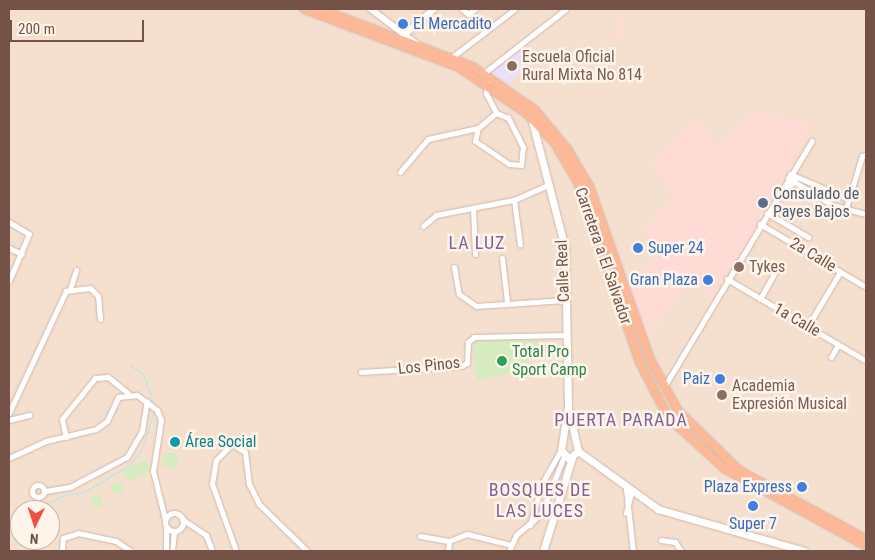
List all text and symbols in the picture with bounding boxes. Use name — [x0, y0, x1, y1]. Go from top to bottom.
scale bar — [12, 10, 146, 42]
place label: El Mercadito — [413, 14, 492, 34]
marker: El Mercadito — [397, 18, 409, 30]
text: 200 m — [18, 20, 55, 38]
place label: Escuela Oficial Rural Mixta No 814 — [522, 47, 642, 85]
marker: Escuela Oficial Rural Mixta No 814 — [506, 60, 518, 72]
place label: Consulado de Payes Bajos — [773, 184, 859, 222]
street label: Carretera a El Salvador — [571, 185, 635, 327]
marker: Consulado de Payes Bajos — [757, 197, 769, 209]
district label: LA LUZ — [448, 232, 506, 254]
street label: 2a Calle — [786, 234, 840, 276]
place label: Super 24 — [648, 238, 704, 258]
street label: Calle Real — [552, 239, 574, 303]
marker: Super 24 — [632, 242, 644, 254]
place label: Tykes — [749, 257, 785, 277]
marker: Tykes — [733, 261, 745, 273]
place label: Gran Plaza — [630, 270, 698, 290]
marker: Gran Plaza — [702, 274, 714, 286]
street label: 1a Calle — [770, 299, 824, 341]
place label: Total Pro Sport Camp — [512, 342, 587, 380]
street label: Los Pinos — [397, 353, 461, 379]
marker: Total Pro Sport Camp — [496, 355, 508, 367]
place label: Paiz — [683, 369, 710, 389]
marker: Paiz — [714, 373, 726, 385]
place label: Academia Expresión Musical — [732, 376, 847, 414]
marker: Academia Expresión Musical — [716, 389, 728, 401]
district label: PUERTA PARADA — [553, 409, 689, 431]
place label: Área Social — [185, 432, 257, 452]
marker: Área Social — [169, 436, 181, 448]
place label: Plaza Express — [704, 477, 792, 497]
district label: BOSQUES DE LAS LUCES — [487, 480, 593, 522]
marker: Plaza Express — [796, 481, 808, 493]
north arrow — [10, 500, 60, 550]
marker: Super 7 — [747, 500, 759, 512]
place label: Super 7 — [729, 514, 777, 534]
text: N — [29, 531, 39, 547]

